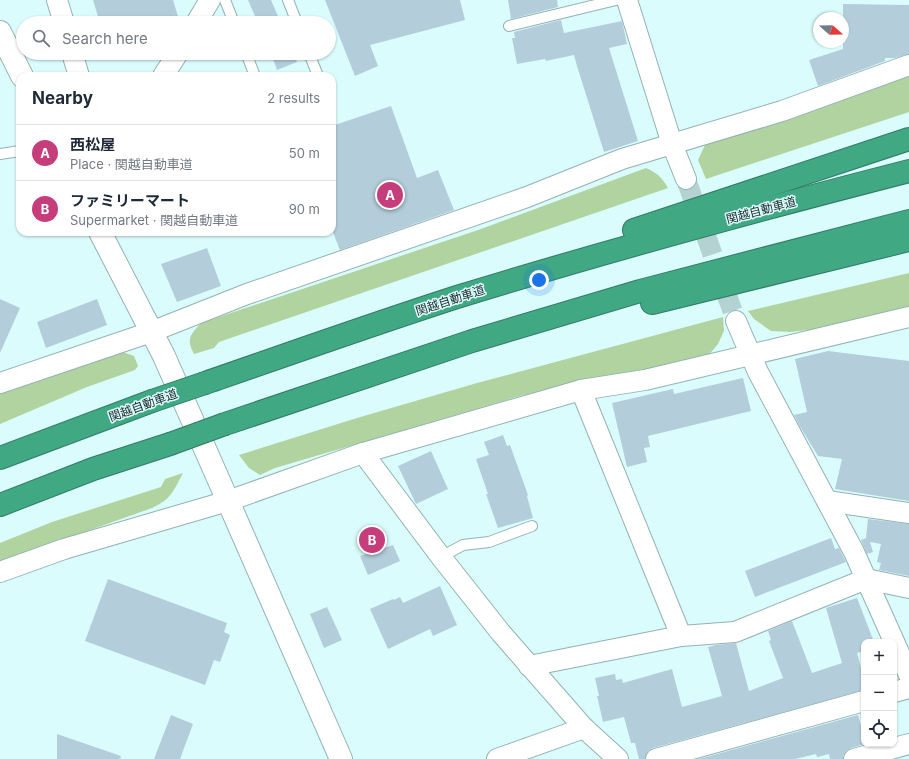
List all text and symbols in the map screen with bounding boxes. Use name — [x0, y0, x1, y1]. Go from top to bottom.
north arrow — [813, 12, 849, 48]
search box — [16, 16, 336, 60]
icon: search — [30, 27, 52, 49]
text: Search here — [62, 29, 148, 48]
text: Nearby — [32, 88, 93, 108]
text: 2 results — [267, 90, 320, 106]
text: 西松屋 — [70, 135, 115, 154]
text: A — [40, 145, 50, 161]
text: 50 m — [289, 145, 320, 161]
text: Place · 関越自動車道 — [70, 156, 193, 172]
pin: A — [377, 180, 403, 210]
text: ファミリーマート — [70, 191, 190, 210]
street label: 関越自動車道 — [724, 193, 798, 227]
text: B — [41, 201, 49, 217]
text: 90 m — [289, 201, 320, 217]
text: Supermarket · 関越自動車道 — [70, 212, 238, 228]
your location — [529, 270, 549, 290]
street label: 関越自動車道 — [413, 282, 487, 318]
street label: 関越自動車道 — [107, 386, 179, 424]
pin: B — [359, 525, 385, 555]
map controls — [861, 639, 897, 747]
button: + — [861, 639, 897, 675]
button: − — [861, 675, 897, 711]
button: locate — [861, 711, 897, 747]

